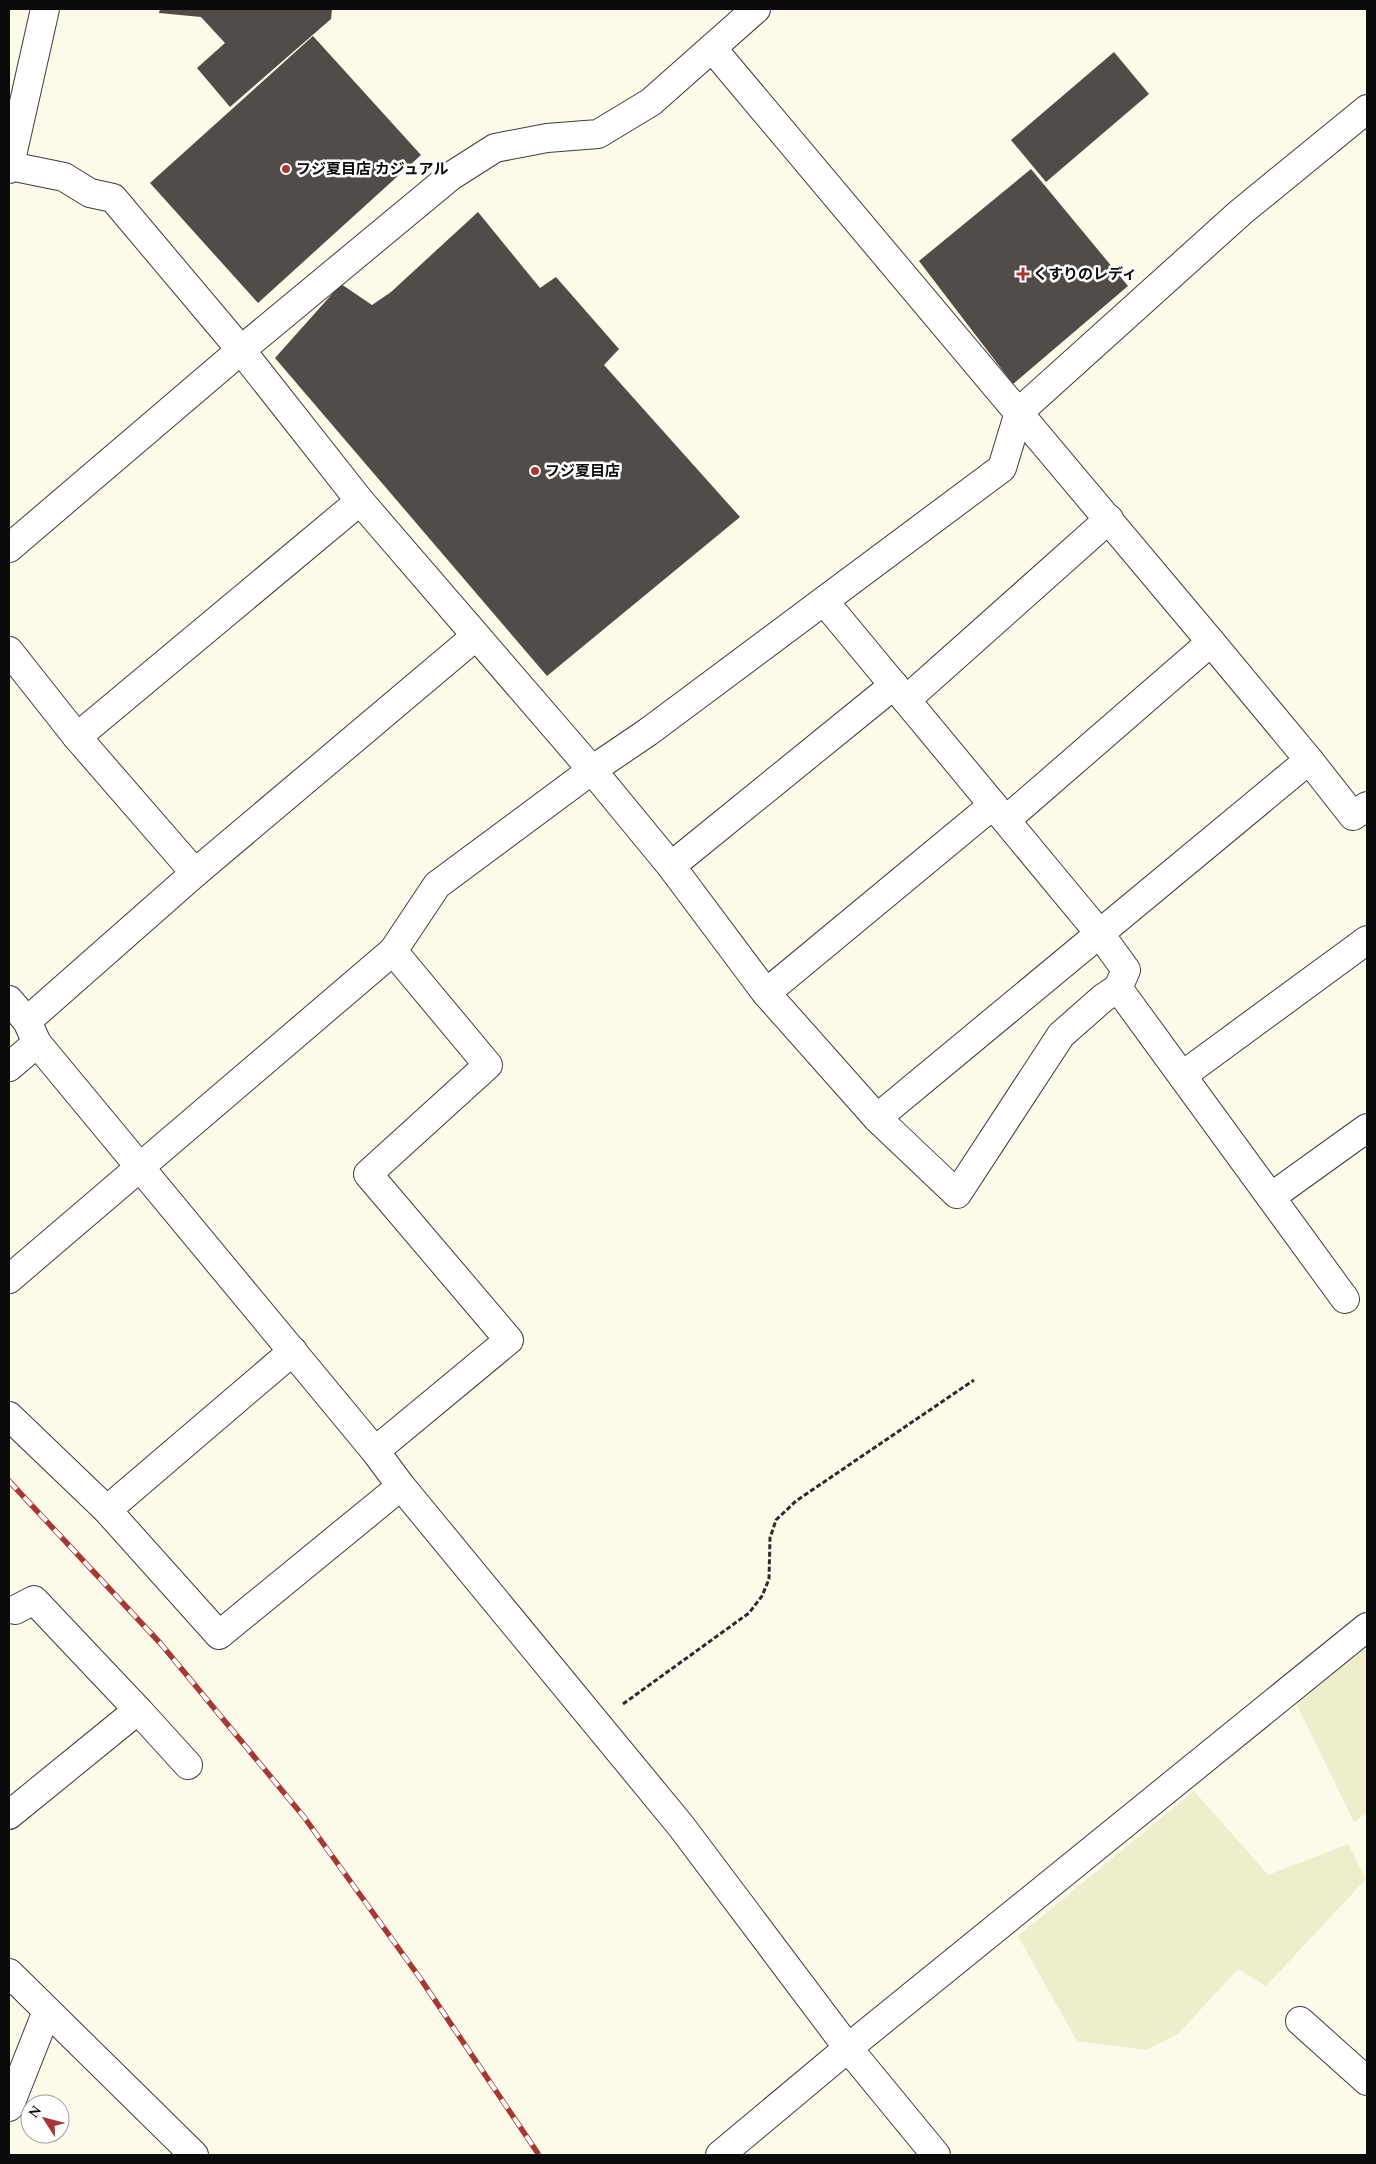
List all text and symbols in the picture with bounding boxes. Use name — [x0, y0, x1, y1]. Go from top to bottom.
place label: フジ夏目店 カジュアル — [296, 158, 448, 181]
marker: フジ夏目店 カジュアル — [280, 163, 292, 175]
place label: くすりのレディ — [1033, 263, 1137, 286]
marker: くすりのレディ — [1017, 268, 1029, 280]
place label: フジ夏目店 — [545, 460, 620, 483]
marker: フジ夏目店 — [529, 465, 541, 477]
north arrow — [20, 2094, 70, 2144]
text: N — [23, 2101, 47, 2122]

